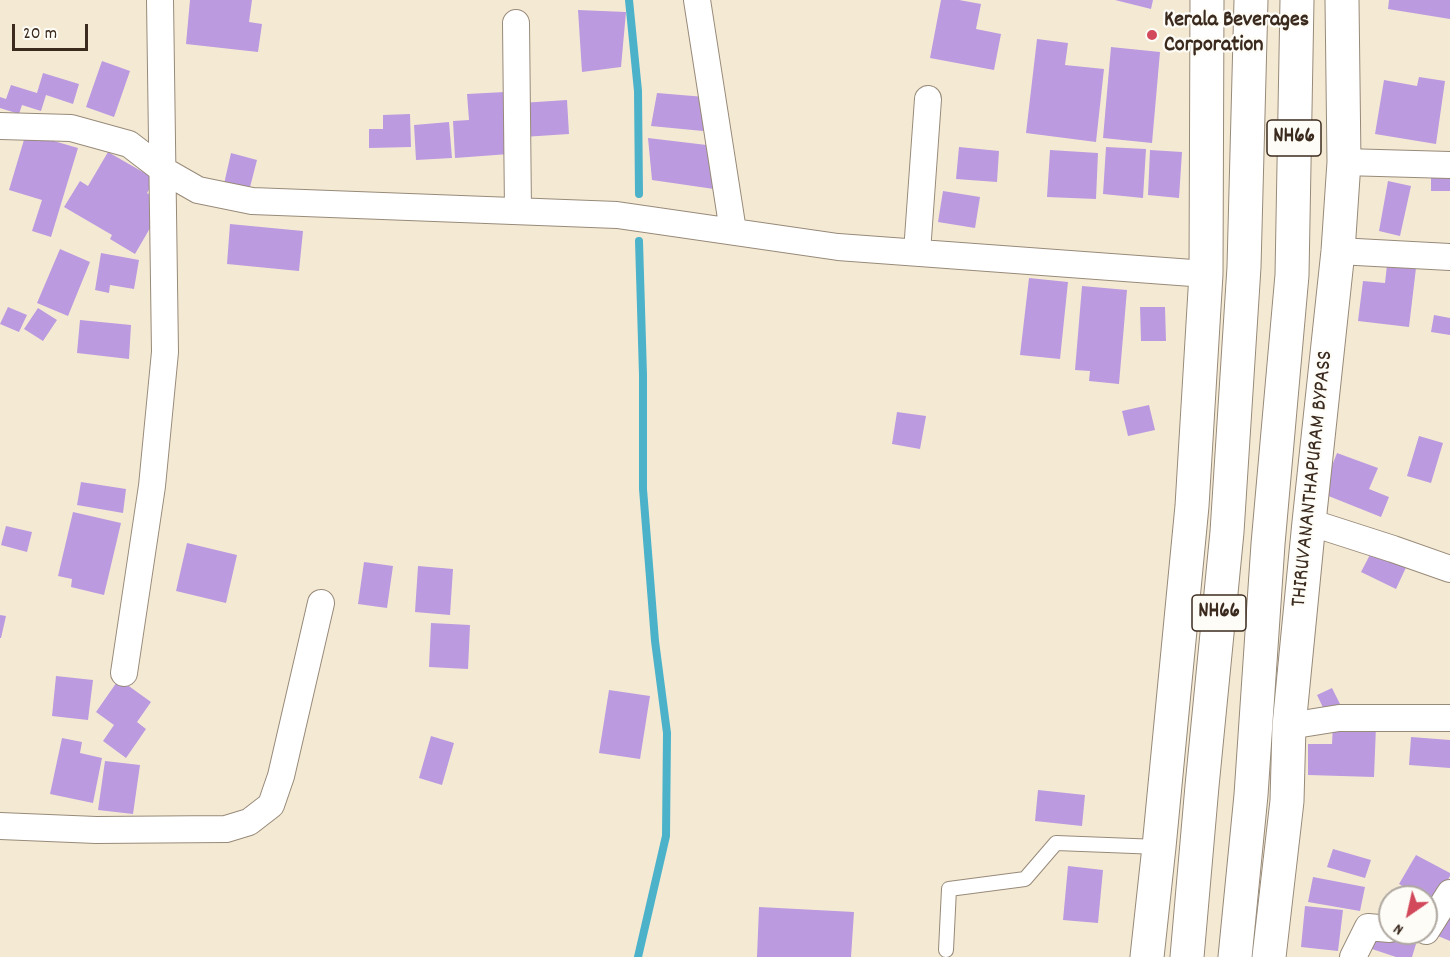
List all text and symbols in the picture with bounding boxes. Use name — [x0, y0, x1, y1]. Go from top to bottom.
place label: Kerala Beverages Corporation — [1164, 9, 1309, 60]
scale bar — [15, 12, 92, 50]
text: 20 m — [23, 22, 57, 47]
marker: Kerala Beverages Corporation — [1145, 28, 1159, 42]
road number: NH66 — [1267, 120, 1321, 156]
street label: THIRUVANANTHAPURAM BYPASS — [1287, 349, 1341, 609]
road number: NH66 — [1192, 595, 1246, 631]
north arrow — [1378, 885, 1438, 945]
text: N — [1389, 917, 1408, 940]

